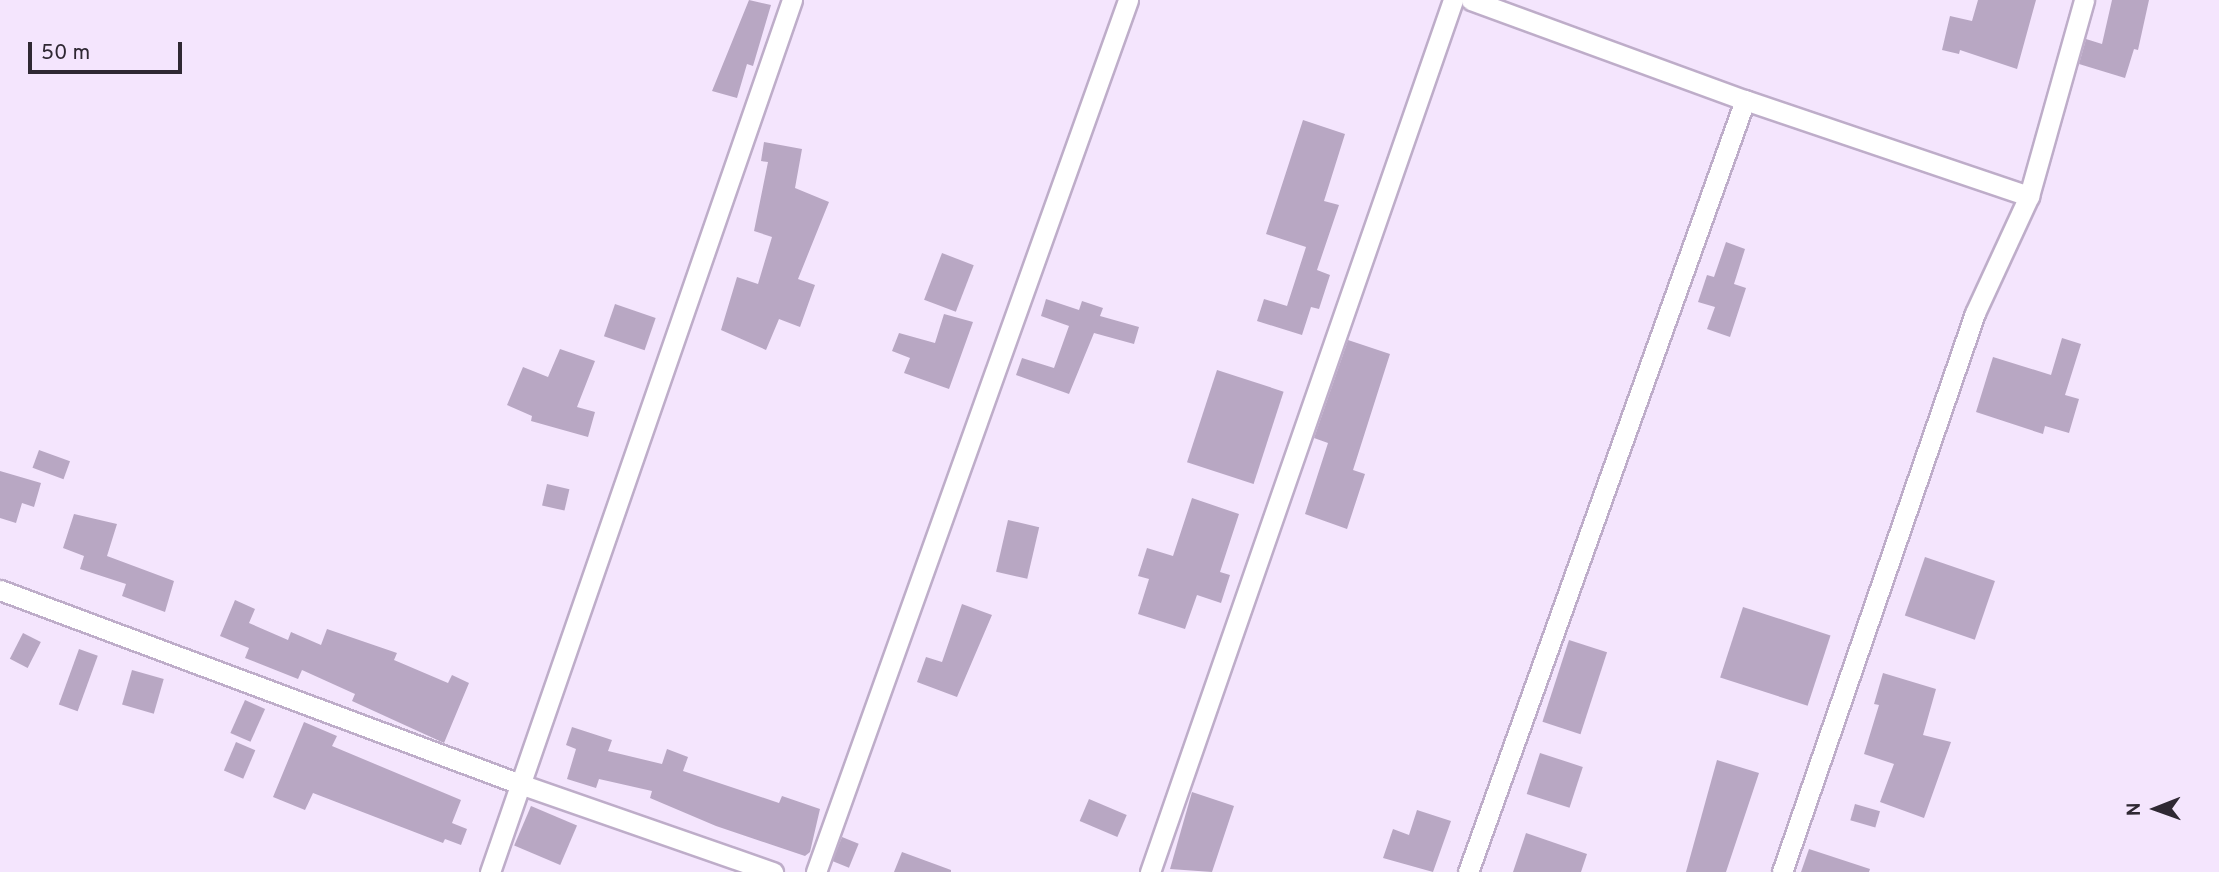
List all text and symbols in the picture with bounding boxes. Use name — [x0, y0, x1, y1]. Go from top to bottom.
scale bar — [32, 28, 186, 72]
text: 50 m — [41, 40, 90, 67]
north arrow — [2121, 774, 2191, 844]
text: N — [2123, 802, 2147, 816]

